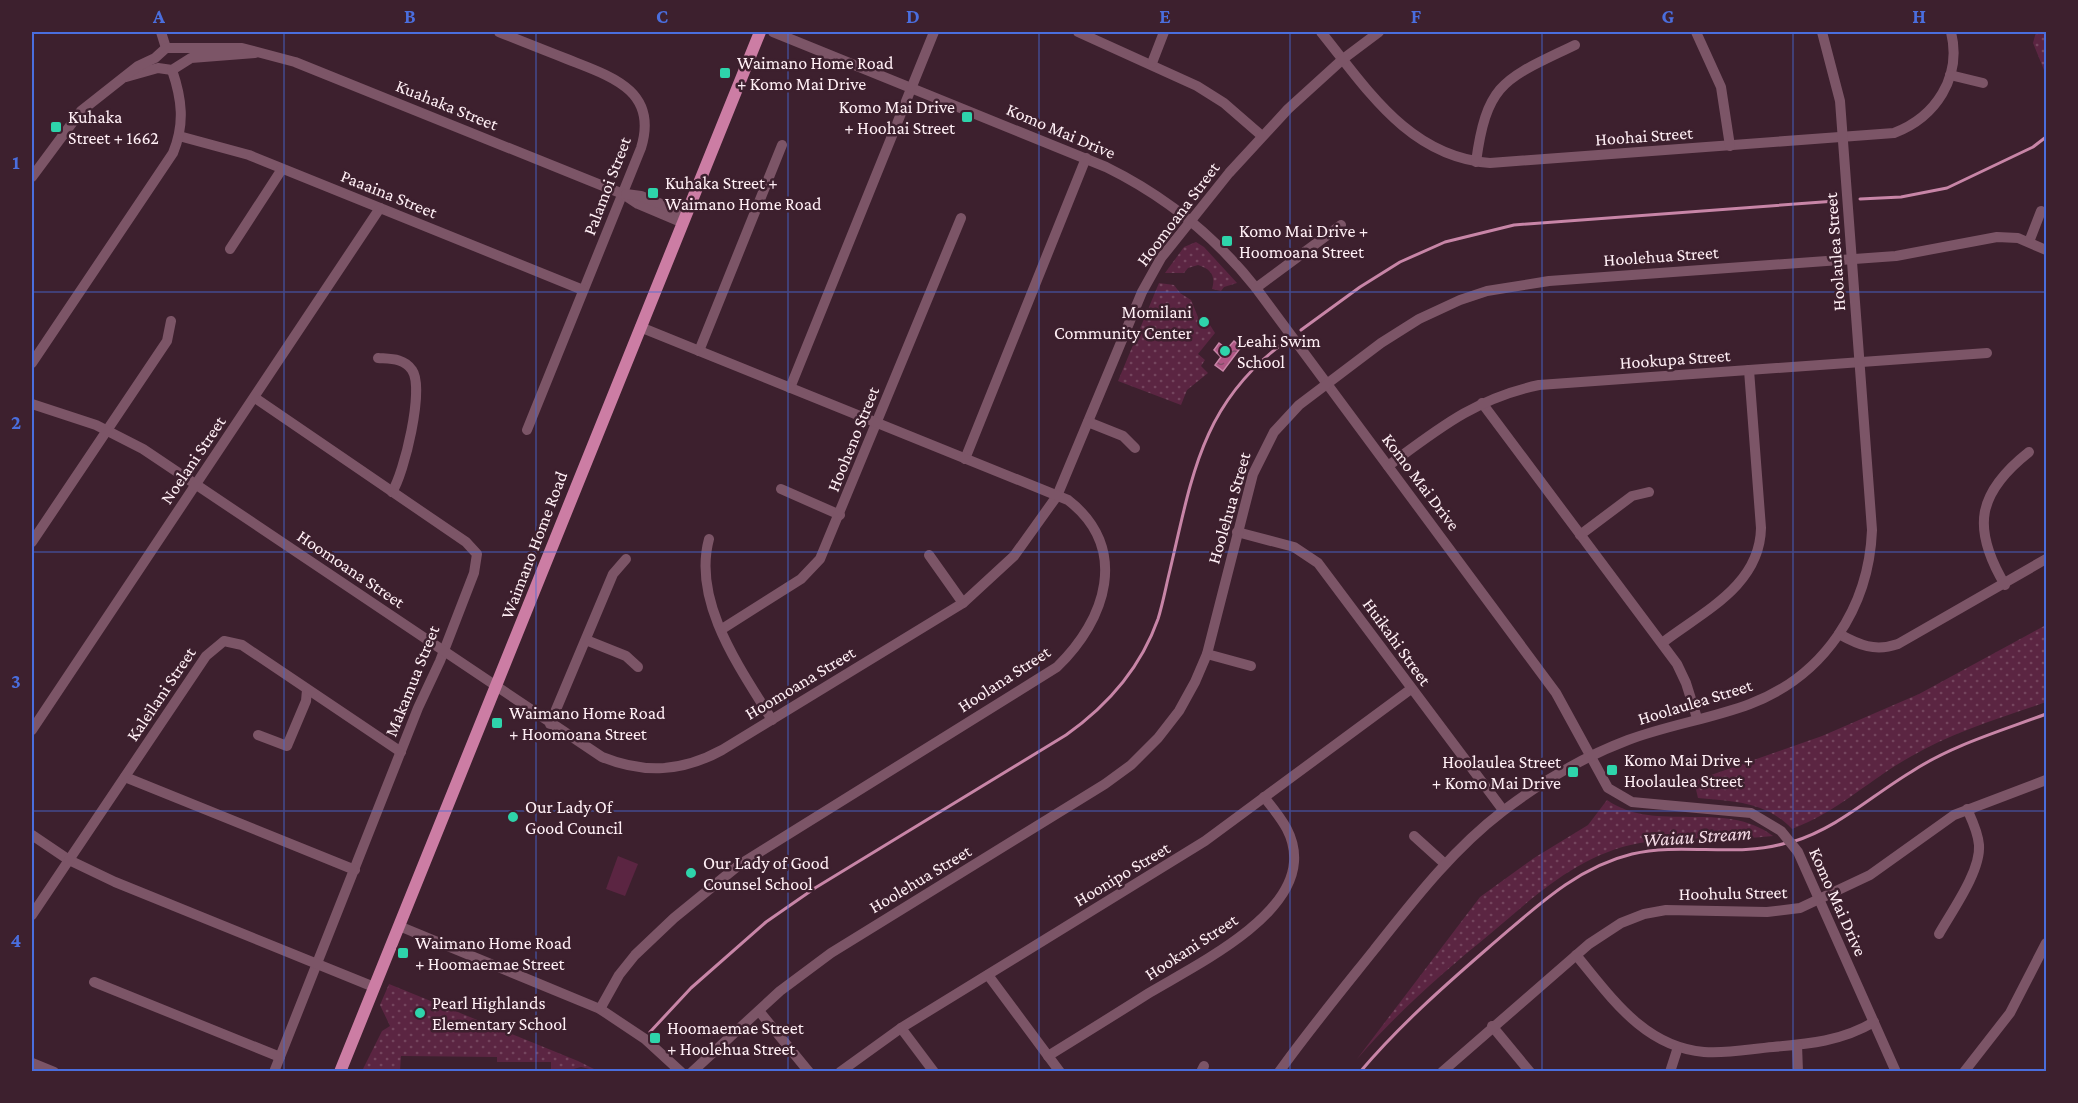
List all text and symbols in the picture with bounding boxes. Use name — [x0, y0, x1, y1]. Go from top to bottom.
text: A — [152, 5, 166, 27]
text: B — [404, 5, 416, 27]
text: C — [656, 5, 668, 27]
text: D — [906, 5, 920, 27]
text: E — [1159, 5, 1171, 27]
text: F — [1411, 5, 1422, 27]
text: G — [1662, 5, 1675, 27]
text: H — [1912, 5, 1926, 27]
place label: Waimano Home Road + Komo Mai Drive — [737, 53, 894, 94]
marker: Waimano Home Road + Komo Mai Drive — [718, 66, 732, 80]
street label: Kuahaka Street — [393, 75, 502, 135]
place label: Komo Mai Drive + Hoohai Street — [839, 97, 956, 138]
street label: Komo Mai Drive — [1004, 99, 1119, 163]
place label: Kuhaka Street + 1662 — [68, 107, 159, 148]
marker: Komo Mai Drive + Hoohai Street — [960, 110, 974, 124]
marker: Kuhaka Street + 1662 — [49, 120, 63, 134]
street label: Hoohai Street — [1594, 123, 1695, 149]
street label: Palamoi Street — [579, 133, 635, 238]
text: 1 — [12, 151, 20, 173]
street label: Hoomoana Street — [1132, 157, 1224, 270]
street label: Paaaina Street — [338, 166, 441, 223]
place label: Kuhaka Street + Waimano Home Road — [665, 173, 822, 214]
marker: Kuhaka Street + Waimano Home Road — [646, 186, 660, 200]
street label: Hoolaulea Street — [1821, 191, 1849, 312]
place label: Komo Mai Drive + Hoomoana Street — [1239, 221, 1368, 262]
marker: Komo Mai Drive + Hoomoana Street — [1220, 234, 1234, 248]
street label: Hoolehua Street — [1603, 242, 1720, 270]
place label: Momilani Community Center — [1054, 302, 1193, 343]
marker: Momilani Community Center — [1197, 315, 1211, 329]
place label: Leahi Swim School — [1237, 331, 1321, 372]
marker: Leahi Swim School — [1218, 344, 1232, 358]
street label: Hookupa Street — [1619, 345, 1732, 373]
street label: Hooheno Street — [823, 383, 884, 494]
text: 2 — [11, 411, 21, 433]
street label: Noelani Street — [156, 411, 230, 508]
street label: Komo Mai Drive — [1378, 430, 1464, 535]
street label: Hoolehua Street — [1203, 449, 1255, 566]
street label: Waimano Home Road — [497, 468, 572, 622]
street label: Hoomoana Street — [294, 526, 409, 613]
street label: Huikahi Street — [1359, 595, 1436, 690]
street label: Makamua Street — [381, 622, 444, 739]
street label: Hoolana Street — [954, 641, 1055, 716]
street label: Kaleilani Street — [122, 642, 200, 745]
street label: Hoomoana Street — [741, 642, 860, 724]
text: 3 — [11, 670, 21, 692]
street label: Hoolaulea Street — [1635, 675, 1756, 729]
place label: Waimano Home Road + Hoomoana Street — [509, 703, 666, 744]
marker: Waimano Home Road + Hoomoana Street — [490, 716, 504, 730]
place label: Komo Mai Drive + Hoolaulea Street — [1624, 750, 1753, 791]
place label: Hoolaulea Street + Komo Mai Drive — [1432, 752, 1562, 793]
marker: Komo Mai Drive + Hoolaulea Street — [1605, 763, 1619, 777]
marker: Hoolaulea Street + Komo Mai Drive — [1566, 765, 1580, 779]
place label: Our Lady Of Good Council — [525, 797, 623, 838]
marker: Our Lady Of Good Council — [506, 810, 520, 824]
water label: Waiau Stream — [1642, 821, 1752, 851]
street label: Hoonipo Street — [1071, 837, 1174, 910]
street label: Hoolehua Street — [865, 840, 975, 917]
street label: Komo Mai Drive — [1805, 845, 1871, 959]
place label: Our Lady of Good Counsel School — [703, 853, 830, 894]
marker: Our Lady of Good Counsel School — [684, 866, 698, 880]
street label: Hoohulu Street — [1678, 882, 1789, 904]
street label: Hookani Street — [1141, 909, 1242, 984]
text: 4 — [11, 929, 22, 951]
place label: Waimano Home Road + Hoomaemae Street — [415, 933, 572, 974]
marker: Waimano Home Road + Hoomaemae Street — [396, 946, 410, 960]
place label: Pearl Highlands Elementary School — [432, 993, 567, 1034]
marker: Pearl Highlands Elementary School — [413, 1006, 427, 1020]
place label: Hoomaemae Street + Hoolehua Street — [667, 1018, 805, 1059]
marker: Hoomaemae Street + Hoolehua Street — [648, 1031, 662, 1045]

